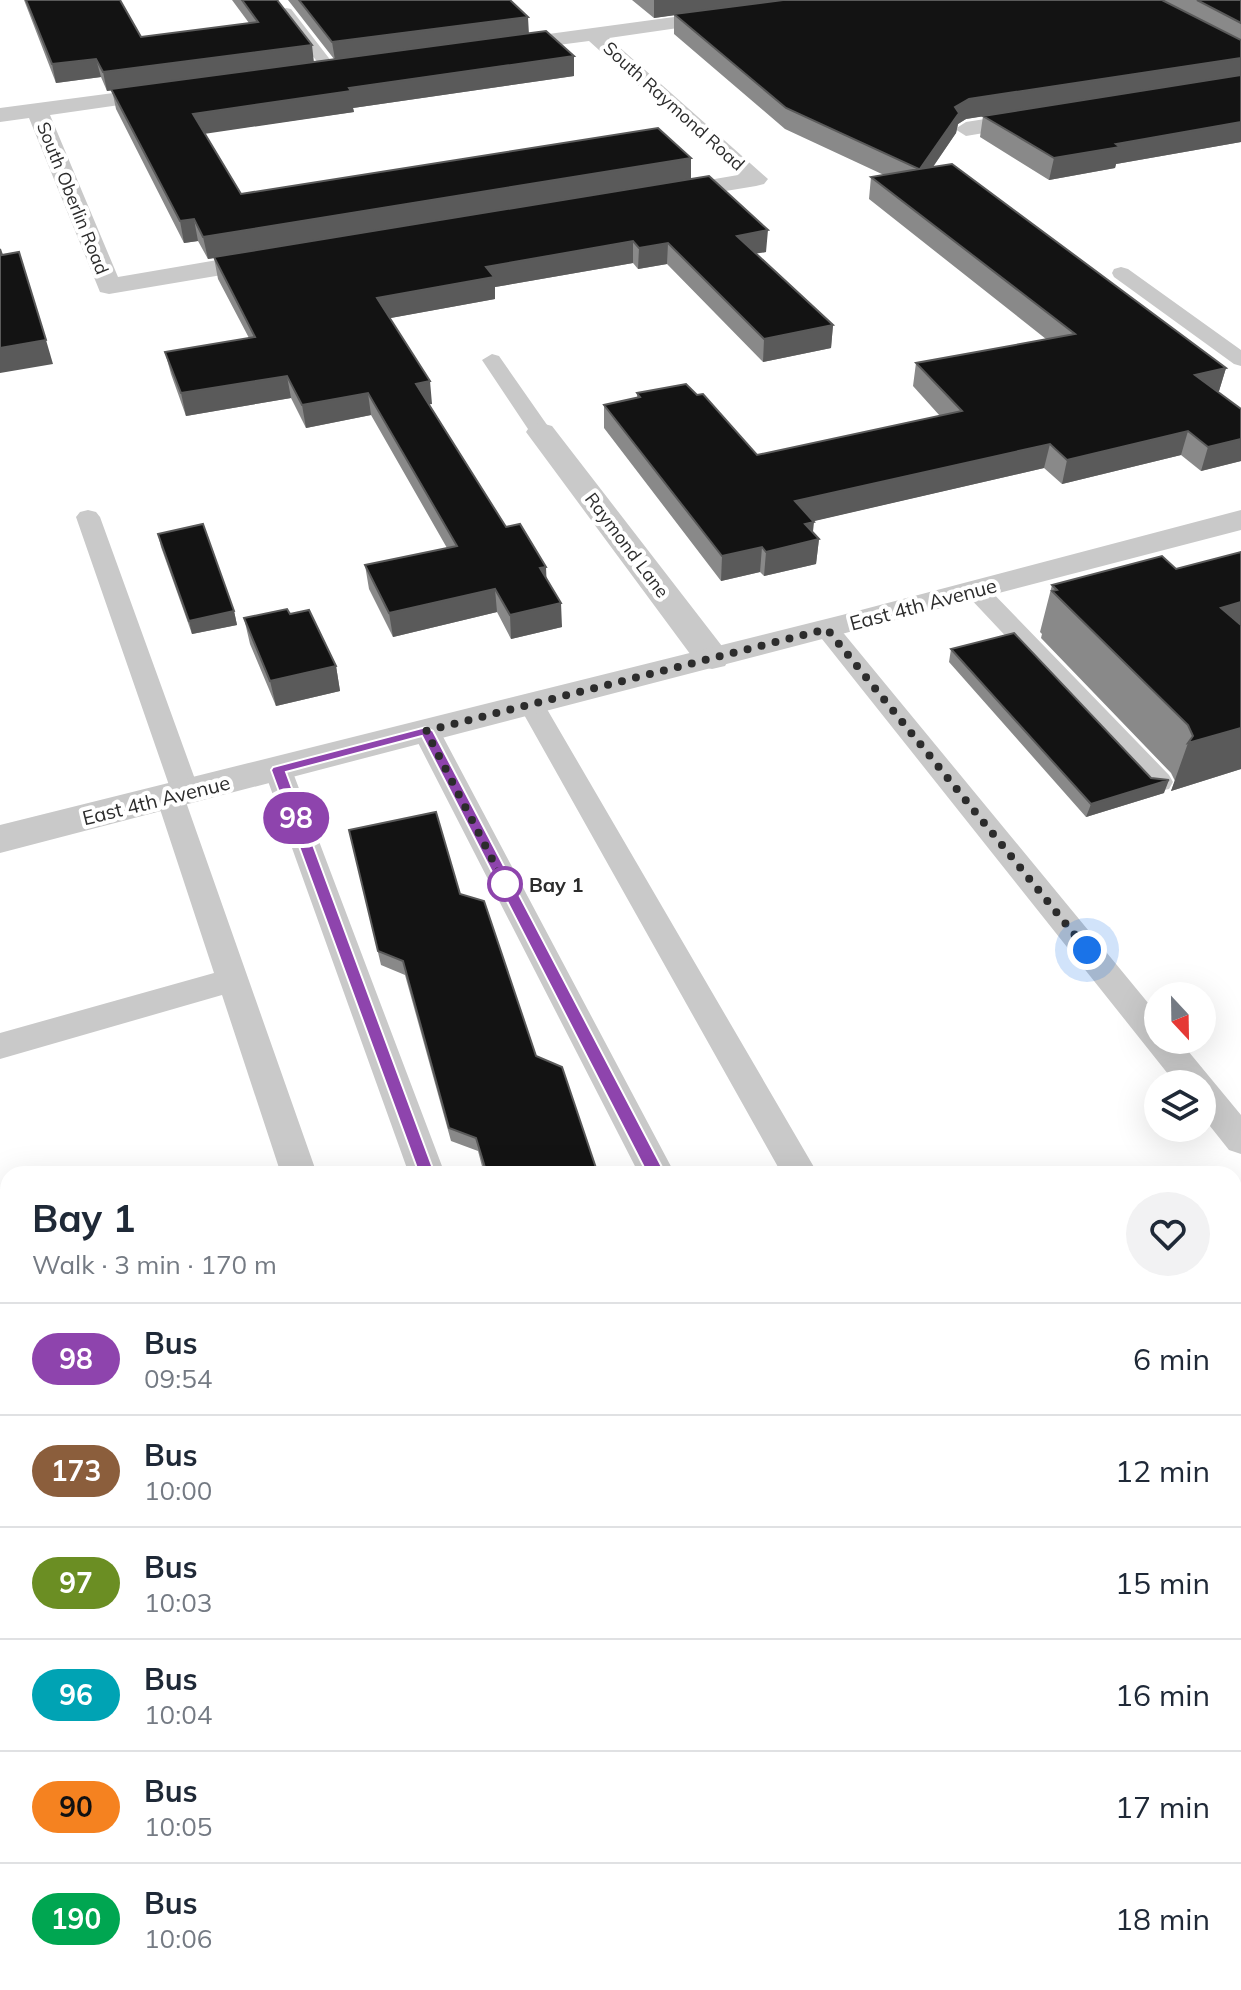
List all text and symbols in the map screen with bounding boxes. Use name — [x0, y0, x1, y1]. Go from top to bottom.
street label: South Raymond Road — [599, 36, 749, 176]
street label: South Oberlin Road — [32, 118, 114, 278]
street label: Raymond Lane — [580, 488, 674, 602]
street label: East 4th Avenue — [847, 572, 999, 636]
street label: East 4th Avenue — [80, 770, 232, 830]
line badge: 98 — [260, 792, 332, 844]
text: 98 — [279, 800, 313, 835]
marker: Bay 1 — [488, 867, 522, 901]
place label: Bay 1 — [529, 872, 583, 897]
your location — [1067, 930, 1107, 970]
north arrow — [1144, 982, 1216, 1054]
map controls — [1144, 982, 1216, 1142]
button: layers — [1144, 1070, 1216, 1142]
button: heart — [1126, 1192, 1210, 1276]
text: Bay 1 — [32, 1194, 135, 1242]
text: Walk · 3 min · 170 m — [32, 1248, 277, 1281]
text: Bus — [144, 1324, 198, 1362]
text: 6 min — [1133, 1340, 1210, 1378]
text: 98 — [59, 1341, 93, 1376]
text: 09:54 — [144, 1362, 212, 1395]
text: Bus — [144, 1436, 198, 1474]
text: 12 min — [1115, 1452, 1210, 1490]
text: 173 — [51, 1453, 101, 1488]
text: 10:00 — [144, 1474, 212, 1507]
text: Bus — [144, 1548, 198, 1586]
text: 15 min — [1115, 1564, 1210, 1602]
text: 97 — [59, 1565, 93, 1600]
text: 10:03 — [144, 1586, 212, 1619]
text: Bus — [144, 1660, 198, 1698]
text: 16 min — [1115, 1676, 1210, 1714]
text: 96 — [59, 1677, 93, 1712]
text: 10:04 — [144, 1698, 212, 1731]
text: Bus — [144, 1772, 198, 1810]
text: 17 min — [1115, 1788, 1210, 1826]
text: 90 — [59, 1789, 93, 1824]
text: 10:05 — [144, 1810, 212, 1843]
text: Bus — [144, 1884, 198, 1922]
text: 18 min — [1115, 1900, 1210, 1938]
text: 190 — [51, 1901, 101, 1936]
text: 10:06 — [144, 1922, 212, 1955]

